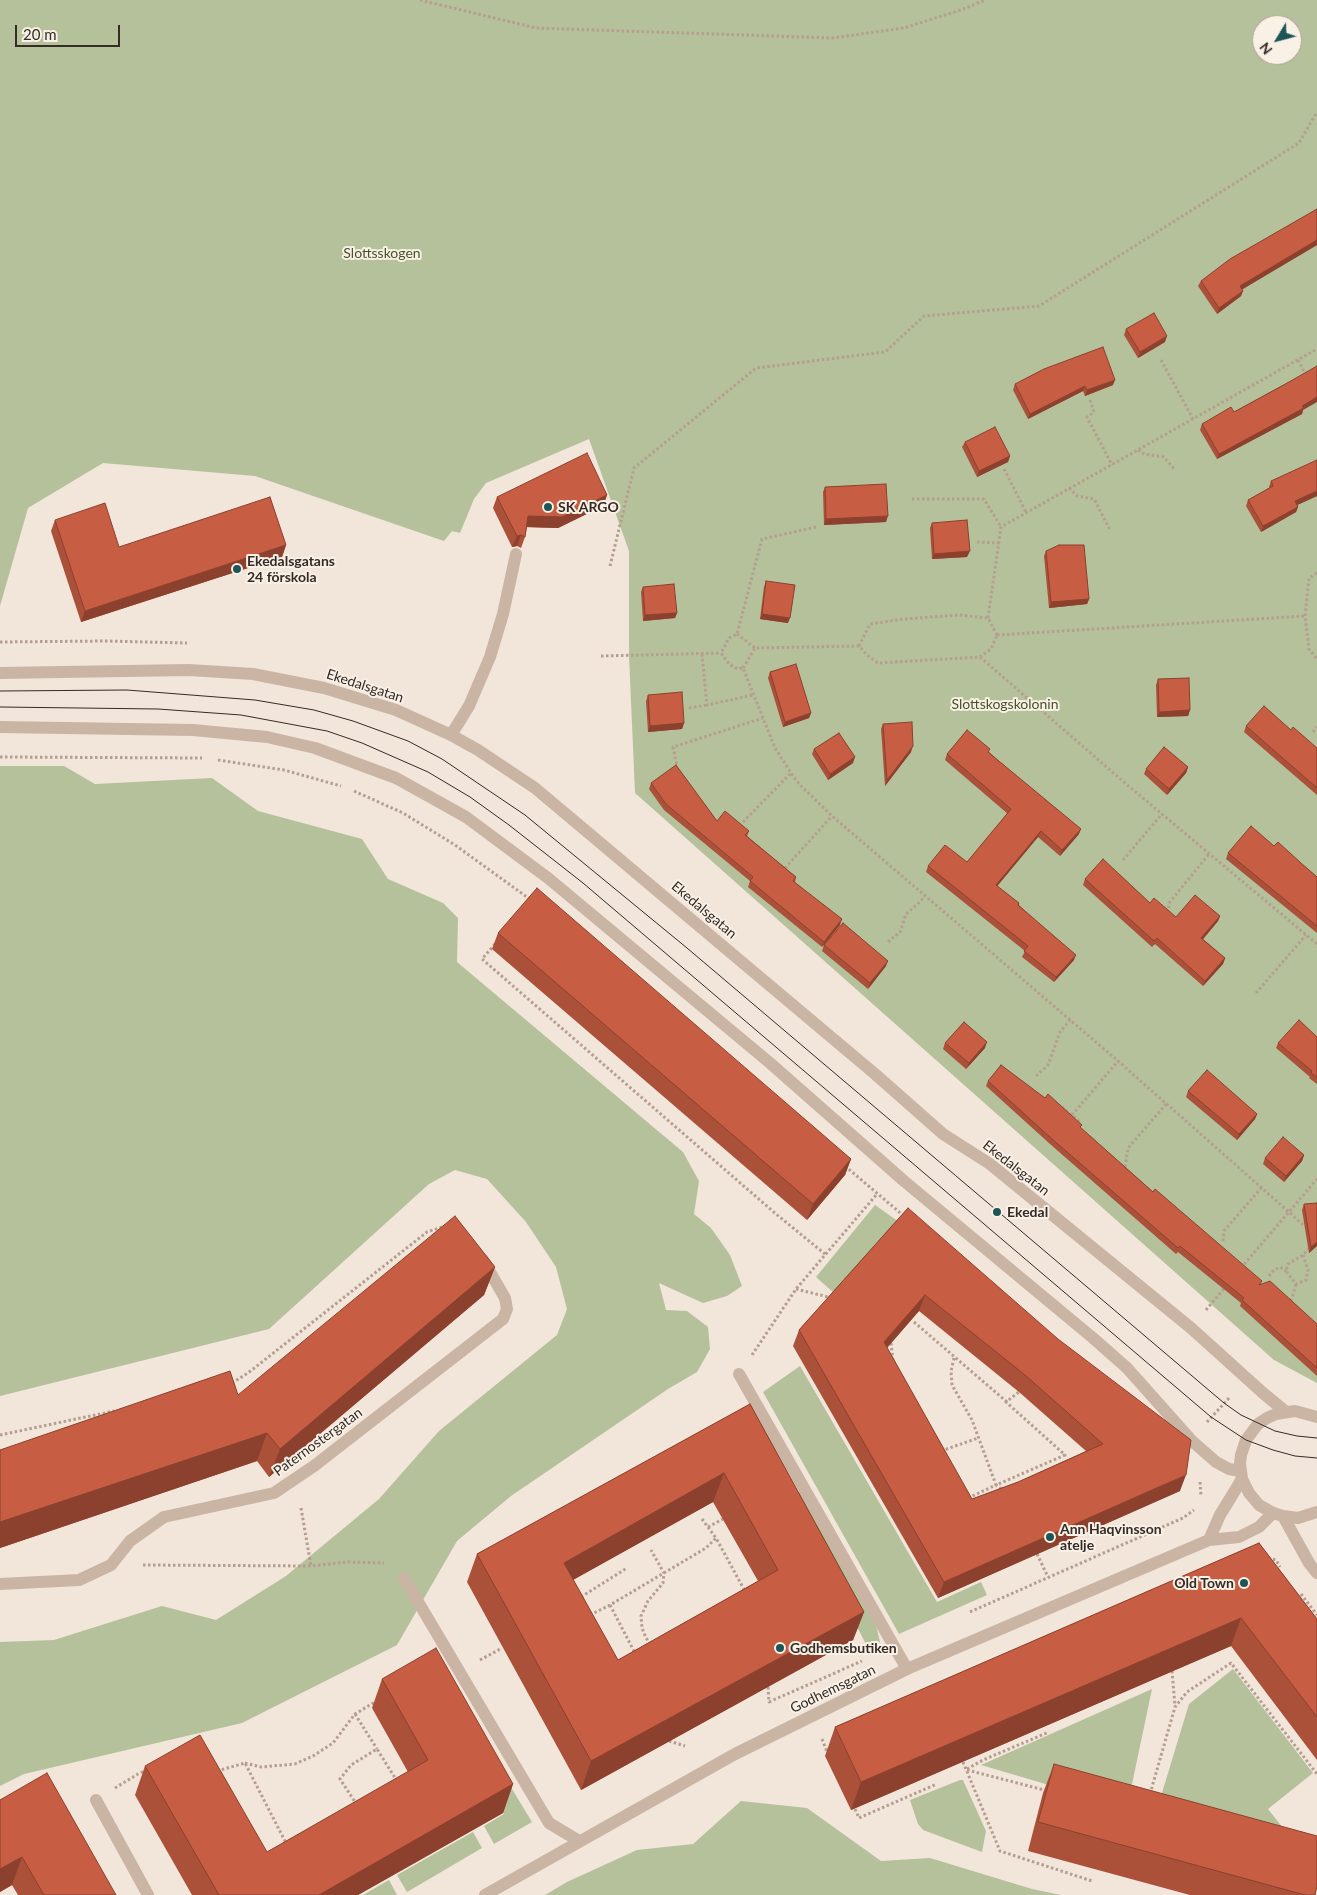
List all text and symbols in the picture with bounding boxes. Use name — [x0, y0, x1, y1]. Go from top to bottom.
scale bar — [18, 15, 122, 47]
north arrow — [1252, 15, 1302, 65]
text: 20 m — [23, 25, 57, 43]
text: N — [1255, 39, 1275, 58]
park label: Slottsskogen — [343, 245, 421, 261]
place label: SK ARGO — [558, 499, 619, 515]
marker: SK ARGO — [542, 501, 554, 513]
place label: Ekedalsgatans 24 förskola — [247, 553, 335, 586]
marker: Ekedalsgatans 24 förskola — [231, 563, 243, 575]
street label: Ekedalsgatan — [324, 666, 406, 706]
park label: Slottskogskolonin — [951, 696, 1059, 712]
street label: Ekedalsgatan — [668, 878, 740, 942]
street label: Ekedalsgatan — [979, 1137, 1053, 1199]
place label: Ekedal — [1007, 1204, 1048, 1220]
marker: Ekedal — [991, 1206, 1003, 1218]
street label: Paternostergatan — [270, 1404, 366, 1480]
place label: Ann Haqvinsson atelje — [1060, 1521, 1162, 1554]
marker: Ann Haqvinsson atelje — [1044, 1531, 1056, 1543]
place label: Old Town — [1174, 1575, 1234, 1591]
marker: Old Town — [1238, 1577, 1250, 1589]
place label: Godhemsbutiken — [790, 1640, 897, 1656]
marker: Godhemsbutiken — [774, 1642, 786, 1654]
street label: Godhemsgatan — [788, 1661, 878, 1717]

